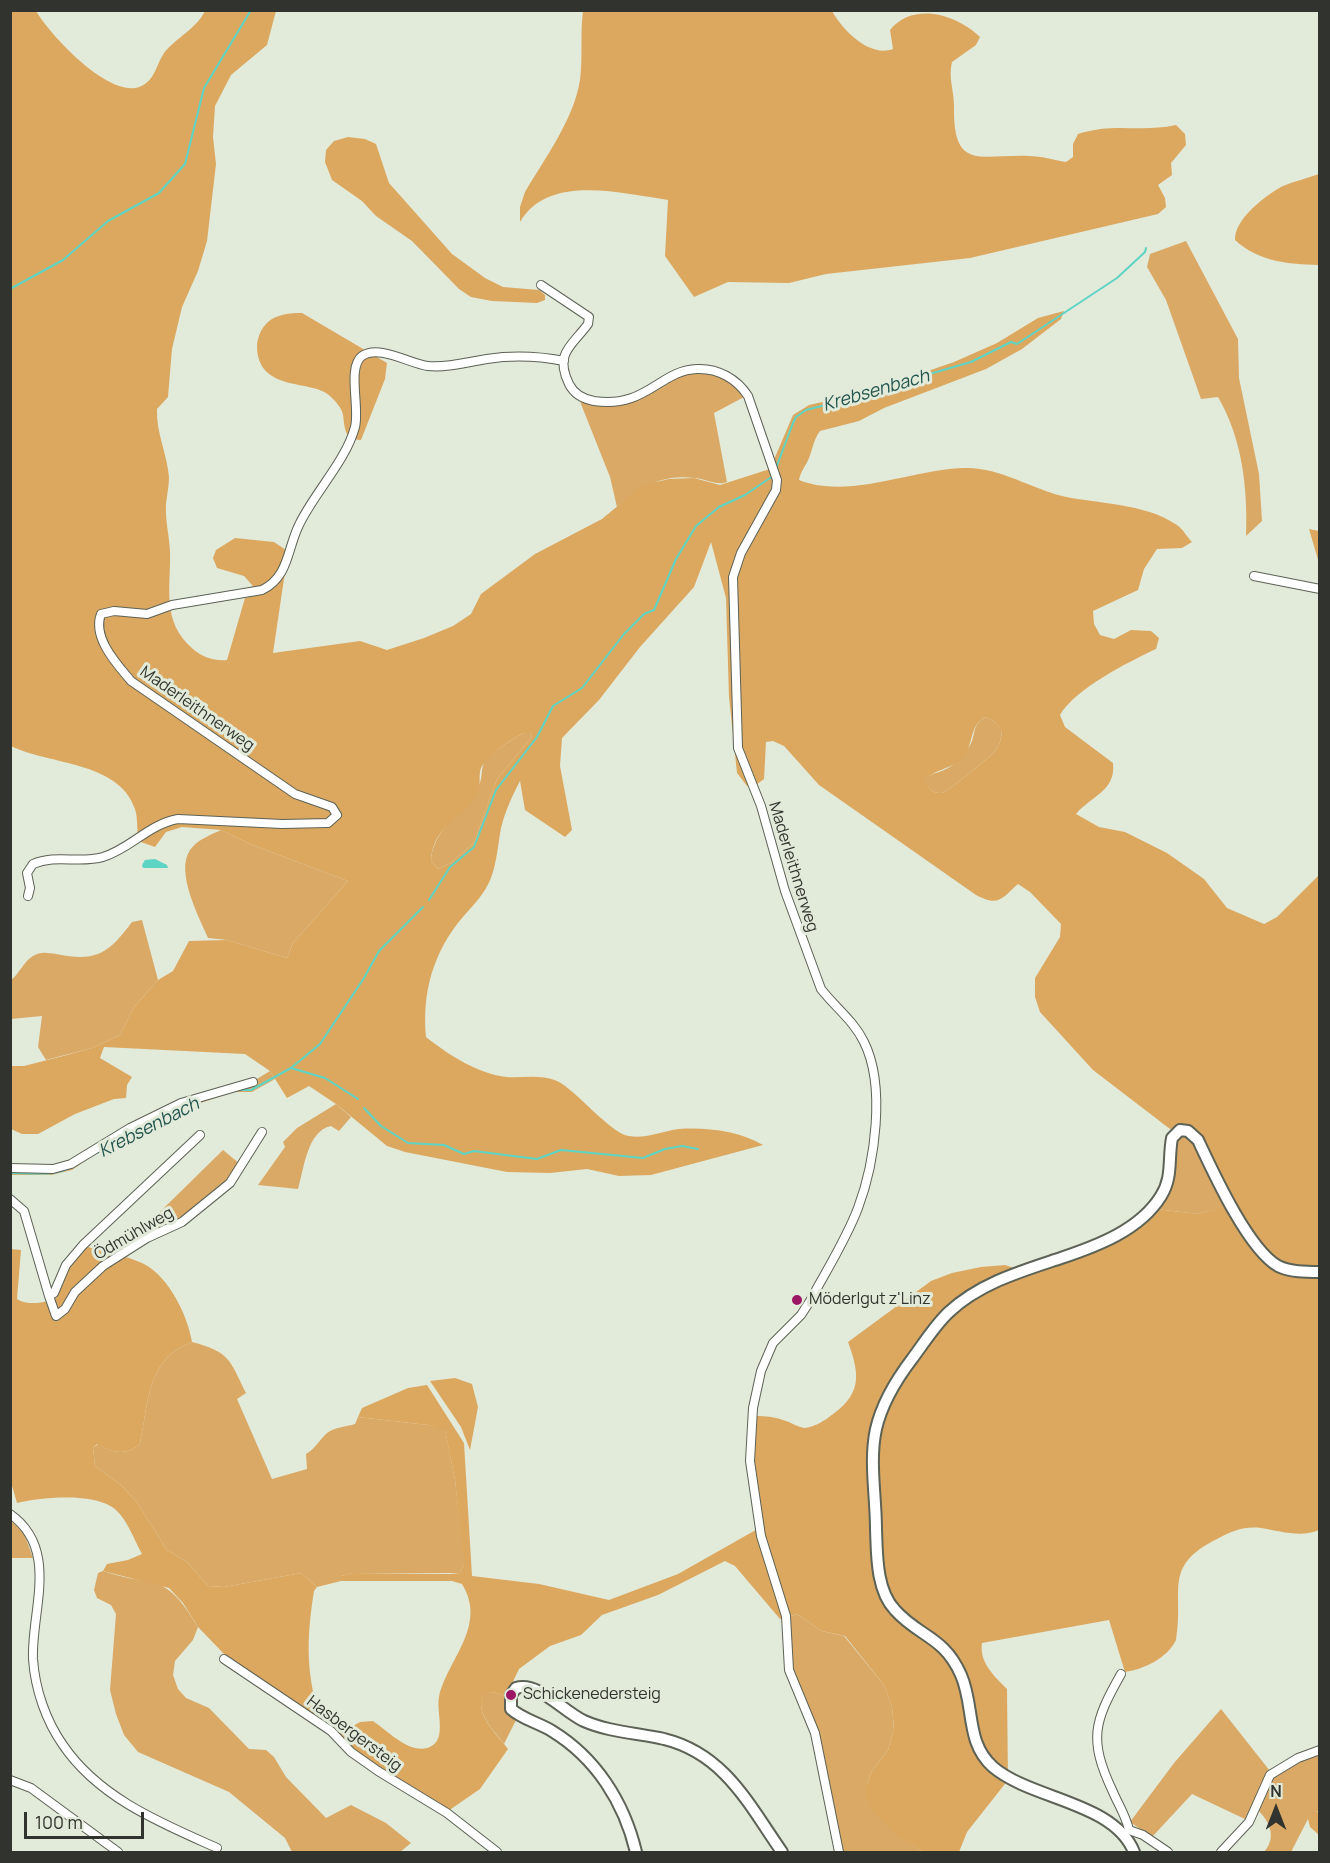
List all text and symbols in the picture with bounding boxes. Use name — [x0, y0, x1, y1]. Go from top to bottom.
water label: Krebsenbach — [820, 365, 932, 417]
street label: Maderleithnerweg — [136, 662, 258, 756]
street label: Maderleithnerweg — [764, 800, 822, 934]
water label: Krebsenbach — [95, 1093, 203, 1163]
street label: Ödmühlweg — [91, 1204, 177, 1264]
place label: Möderlgut z'Linz — [809, 1290, 931, 1310]
marker: Möderlgut z'Linz — [790, 1293, 804, 1307]
place label: Schickenedersteig — [523, 1685, 661, 1705]
marker: Schickenedersteig — [504, 1688, 518, 1702]
street label: Hasbergersteig — [303, 1692, 405, 1776]
north arrow — [1246, 1779, 1306, 1839]
text: N — [1270, 1780, 1282, 1802]
scale bar — [27, 1800, 147, 1838]
text: 100 m — [35, 1810, 83, 1834]

